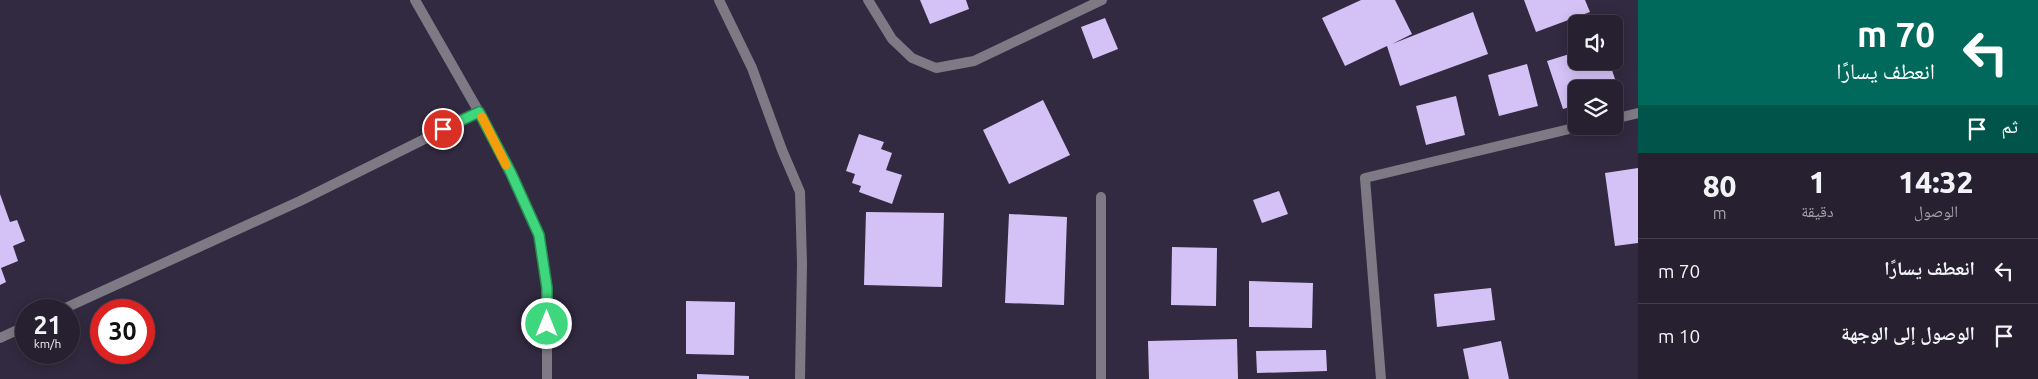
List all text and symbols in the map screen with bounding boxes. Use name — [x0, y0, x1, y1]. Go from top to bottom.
text: 70 m — [1857, 14, 1935, 54]
map controls — [1568, 15, 1623, 135]
button: sound — [1568, 15, 1623, 70]
icon: left — [1953, 20, 2018, 85]
text: انعطف يسارًا — [1836, 58, 1935, 83]
button: layers — [1568, 80, 1623, 135]
pin — [422, 108, 464, 150]
icon: arrive — [429, 115, 457, 143]
icon: arrive — [1963, 115, 1991, 143]
text: ثم — [2001, 115, 2018, 137]
text: 1 — [1809, 165, 1826, 199]
text: 14:32 — [1898, 165, 1973, 199]
text: 80 — [1703, 169, 1736, 203]
text: دقيقة — [1801, 202, 1834, 220]
text: الوصول — [1914, 202, 1958, 220]
text: m — [1713, 204, 1726, 222]
text: انعطف يسارًا — [1884, 257, 1975, 279]
icon: left — [1990, 257, 2018, 285]
text: 70 m — [1658, 260, 1700, 282]
position arrow — [520, 297, 572, 349]
speed limit sign: 30 — [90, 299, 155, 364]
text: 21 — [33, 311, 62, 339]
text: الوصول إلى الوجهة — [1841, 322, 1975, 344]
icon: arrive — [1990, 322, 2018, 350]
text: 10 m — [1658, 325, 1700, 347]
text: km/h — [34, 337, 61, 350]

